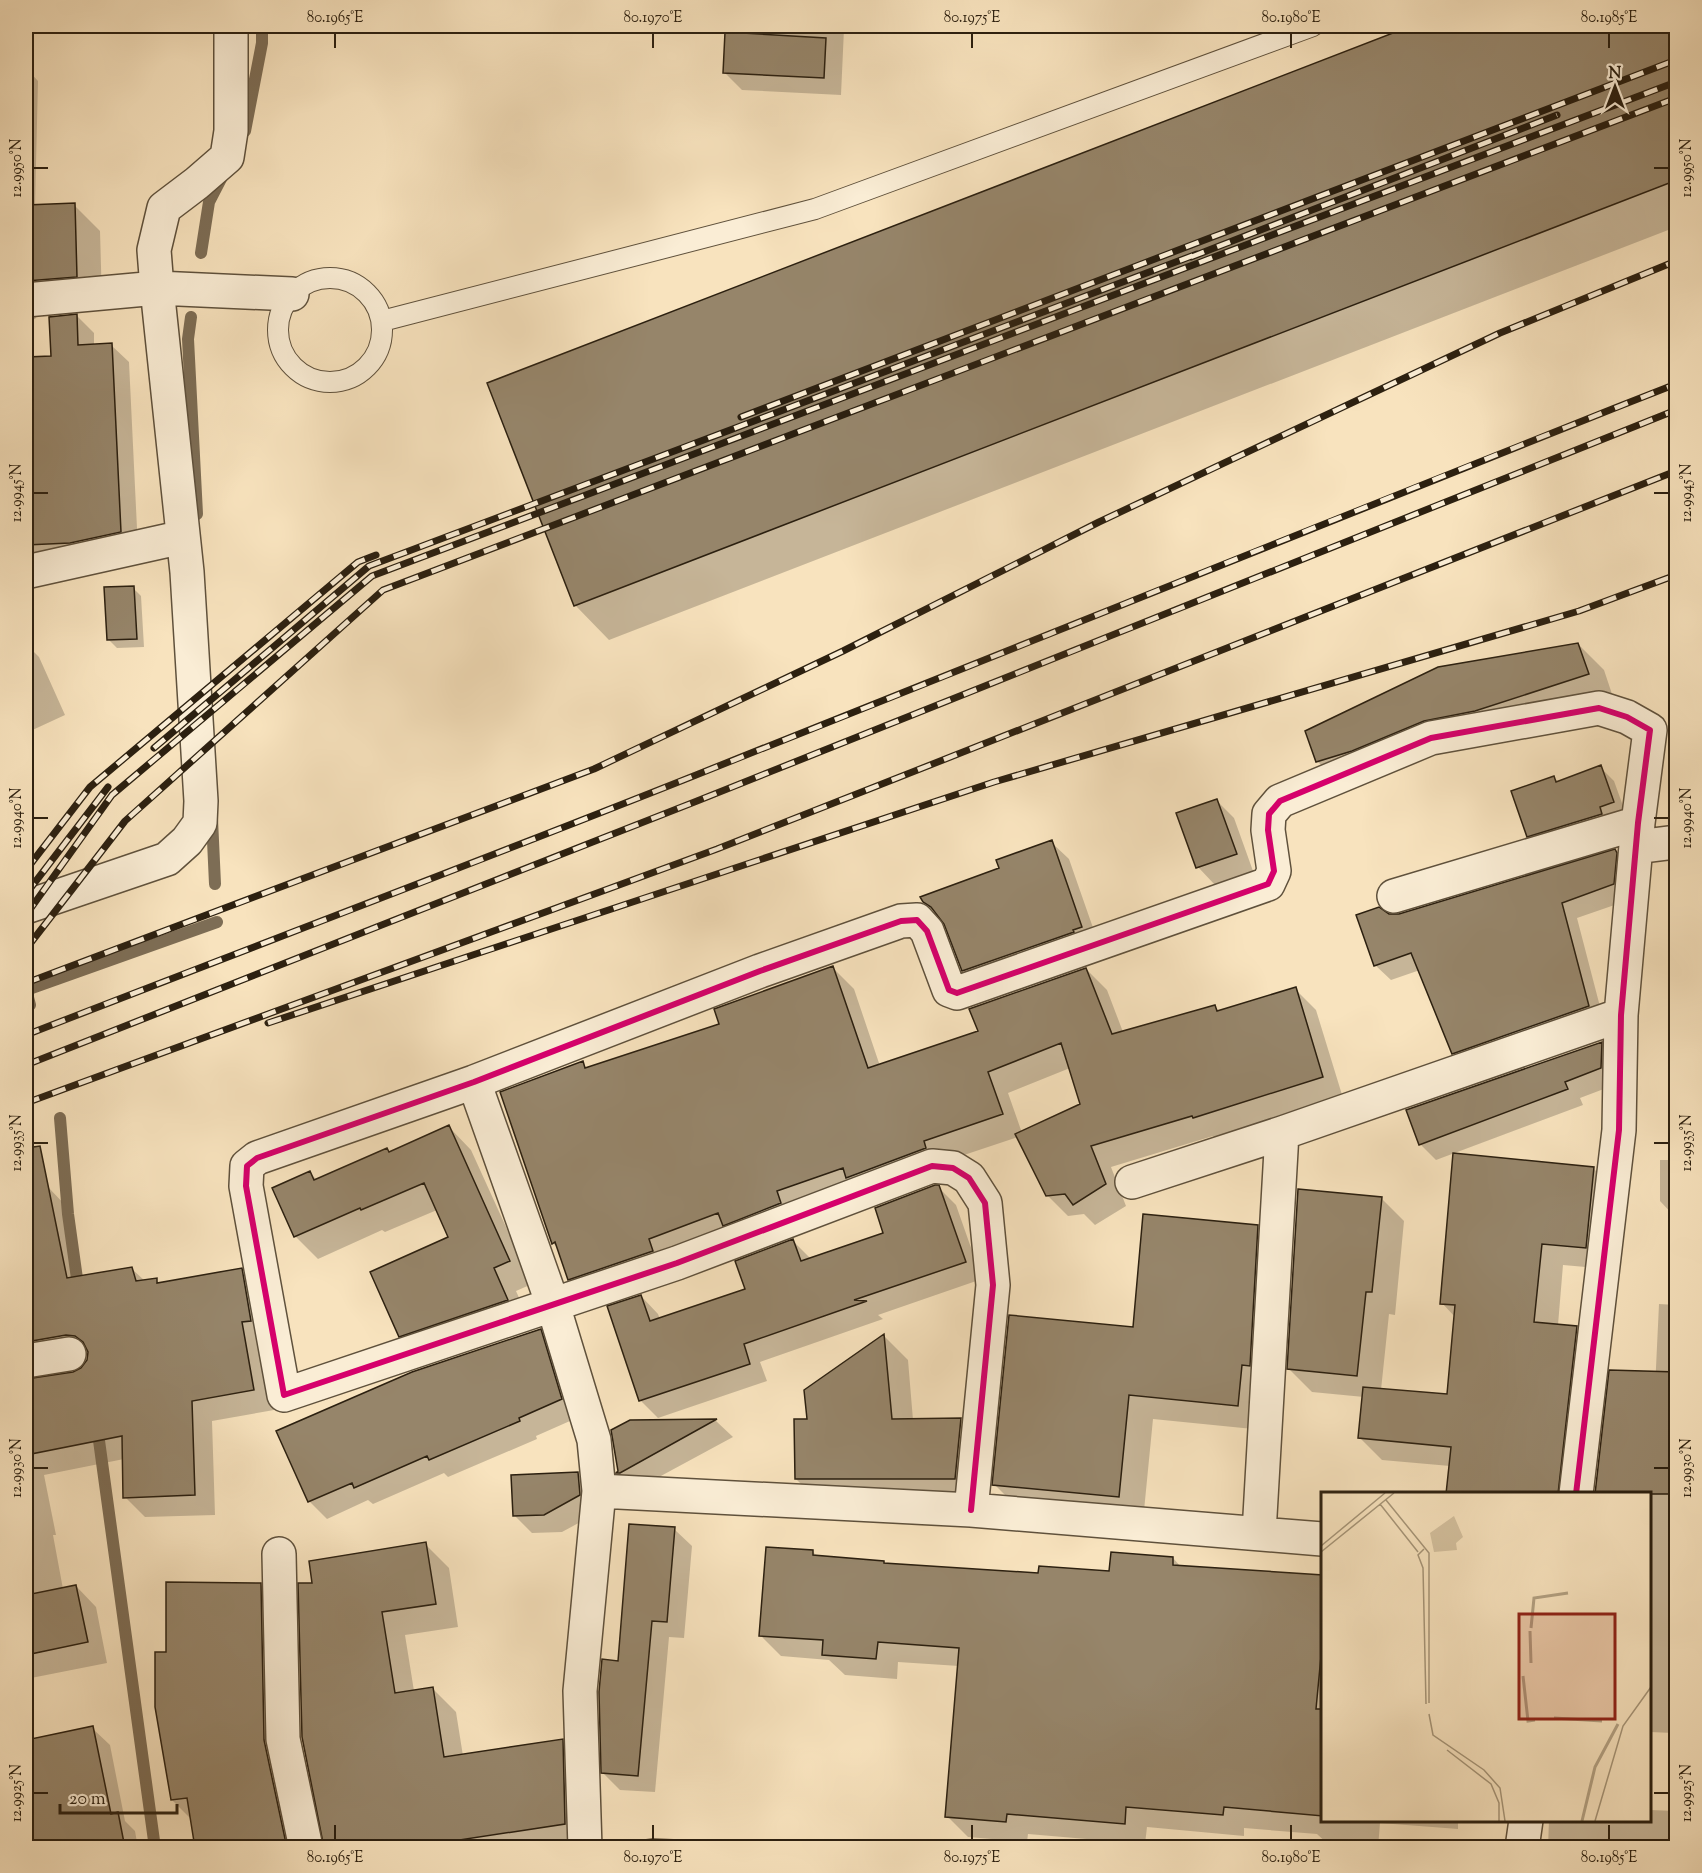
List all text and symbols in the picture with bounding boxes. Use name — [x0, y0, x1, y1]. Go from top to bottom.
text: 80.1965°E — [307, 8, 363, 29]
text: 80.1970°E — [624, 8, 682, 29]
text: 80.1975°E — [944, 8, 1000, 29]
text: 80.1980°E — [1261, 8, 1321, 29]
text: 80.1985°E — [1581, 8, 1637, 29]
north arrow — [1585, 57, 1645, 117]
text: N — [1609, 63, 1622, 86]
text: 12.9950°N — [7, 138, 28, 197]
text: 12.9950°N — [1677, 138, 1698, 197]
text: 12.9945°N — [7, 464, 28, 522]
text: 12.9945°N — [1677, 464, 1698, 522]
text: 12.9940°N — [7, 787, 28, 849]
text: 12.9940°N — [1677, 787, 1698, 849]
text: 12.9935°N — [7, 1114, 28, 1172]
text: 12.9935°N — [1677, 1114, 1698, 1172]
text: 12.9930°N — [7, 1438, 28, 1498]
text: 12.9930°N — [1677, 1438, 1698, 1498]
inset map — [1321, 1492, 1651, 1822]
text: 12.9925°N — [7, 1764, 28, 1822]
text: 12.9925°N — [1677, 1764, 1698, 1822]
scale bar — [60, 1777, 177, 1815]
text: 20 m — [69, 1787, 106, 1813]
text: 80.1965°E — [307, 1848, 363, 1869]
text: 80.1970°E — [624, 1848, 682, 1869]
text: 80.1975°E — [944, 1848, 1000, 1869]
text: 80.1980°E — [1261, 1848, 1321, 1869]
text: 80.1985°E — [1581, 1848, 1637, 1869]

